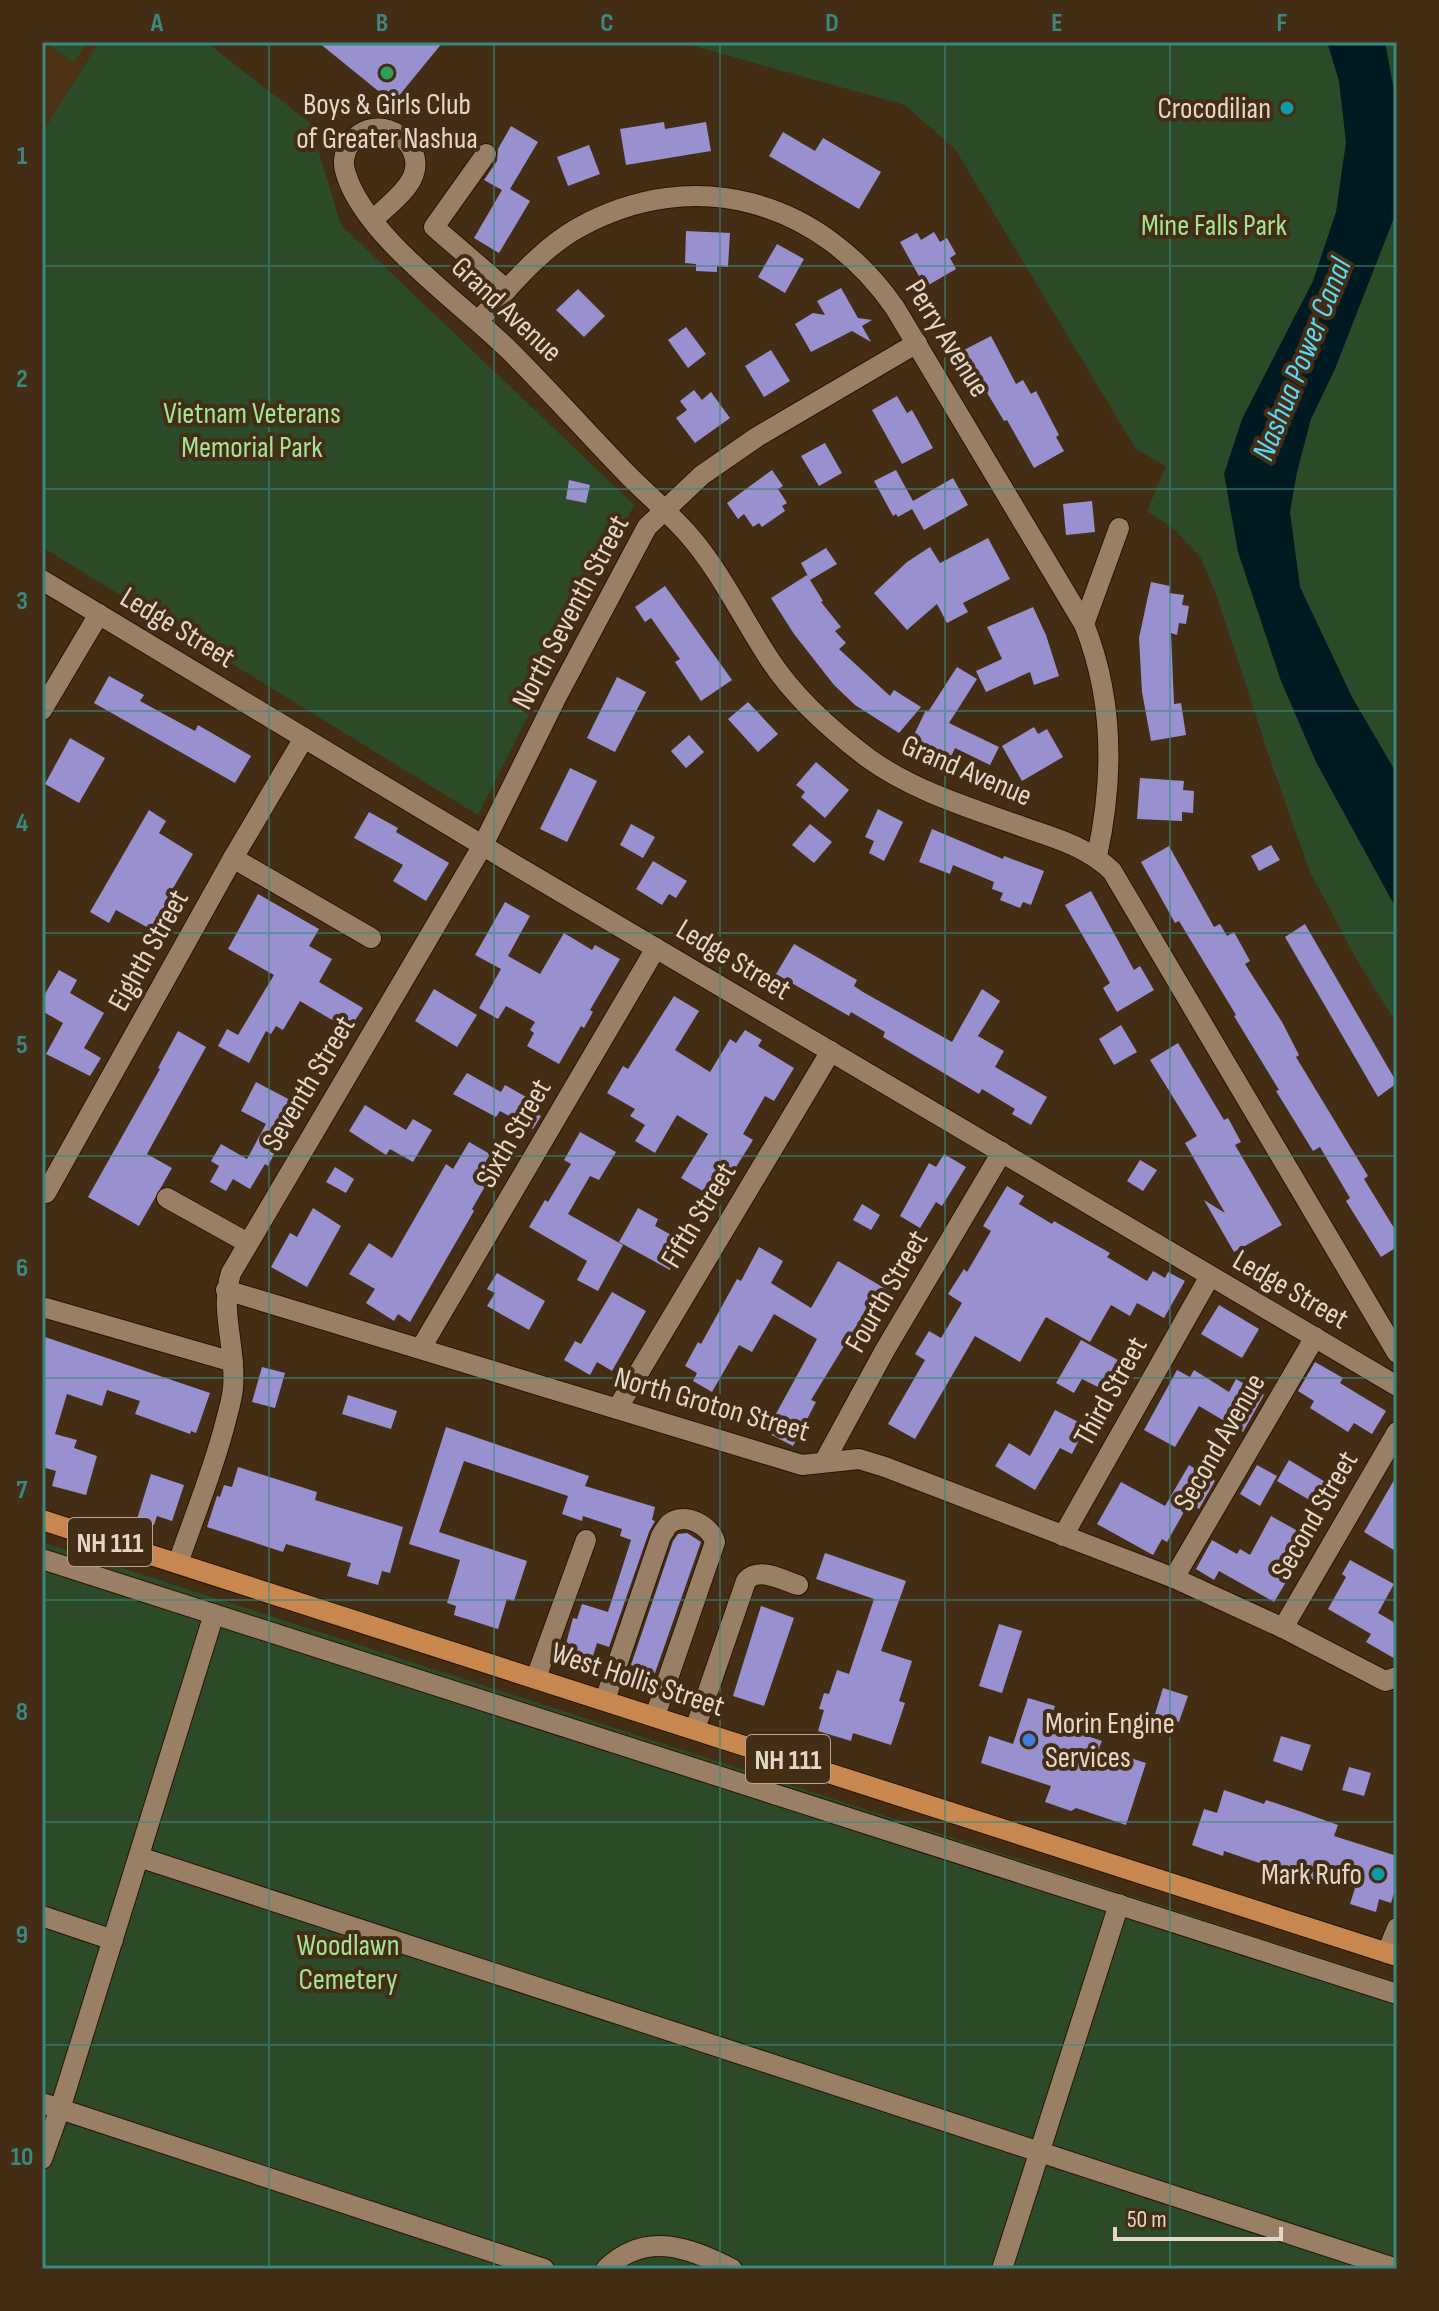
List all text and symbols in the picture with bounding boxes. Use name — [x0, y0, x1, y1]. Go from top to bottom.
text: A — [150, 8, 164, 39]
text: B — [376, 8, 388, 39]
text: C — [600, 8, 614, 39]
text: D — [825, 8, 839, 39]
text: E — [1051, 8, 1063, 39]
text: F — [1277, 8, 1288, 39]
marker: Boys & Girls Club of Greater Nashua — [378, 64, 396, 82]
place label: Boys & Girls Club of Greater Nashua — [296, 87, 478, 157]
place label: Crocodilian — [1157, 91, 1271, 127]
marker: Crocodilian — [1278, 99, 1296, 117]
text: 1 — [17, 141, 27, 172]
park label: Mine Falls Park — [1141, 208, 1288, 244]
street label: Grand Avenue — [444, 249, 569, 370]
water label: Nashua Power Canal — [1244, 251, 1361, 467]
street label: Perry Avenue — [897, 273, 997, 404]
text: 2 — [16, 364, 28, 395]
park label: Vietnam Veterans Memorial Park — [163, 396, 341, 466]
street label: North Seventh Street — [505, 509, 637, 716]
street label: Ledge Street — [114, 580, 241, 676]
text: 3 — [16, 586, 28, 617]
street label: Grand Avenue — [896, 727, 1037, 814]
text: 4 — [16, 808, 28, 839]
street label: Eighth Street — [101, 884, 197, 1017]
street label: Ledge Street — [670, 912, 797, 1008]
street label: Seventh Street — [254, 1009, 363, 1158]
text: 5 — [16, 1030, 28, 1061]
street label: Sixth Street — [468, 1073, 559, 1194]
street label: Fifth Street — [654, 1156, 744, 1275]
street label: Fourth Street — [838, 1224, 936, 1359]
street label: Ledge Street — [1226, 1242, 1355, 1337]
text: 6 — [16, 1253, 28, 1284]
street label: Third Street — [1066, 1331, 1155, 1452]
street label: North Groton Street — [610, 1360, 813, 1450]
street label: Second Avenue — [1166, 1367, 1274, 1518]
street label: Second Street — [1264, 1445, 1366, 1586]
text: 7 — [16, 1475, 28, 1506]
road number: NH 111 — [68, 1518, 152, 1566]
street label: West Hollis Street — [547, 1635, 729, 1725]
text: 8 — [16, 1697, 28, 1728]
place label: Morin Engine Services — [1045, 1706, 1175, 1776]
marker: Morin Engine Services — [1020, 1731, 1038, 1749]
road number: NH 111 — [746, 1735, 830, 1783]
place label: Mark Rufo — [1261, 1857, 1362, 1893]
marker: Mark Rufo — [1369, 1865, 1387, 1883]
text: 9 — [16, 1920, 28, 1951]
park label: Woodlawn Cemetery — [296, 1928, 400, 1998]
text: 10 — [11, 2142, 33, 2173]
scale bar — [1115, 2191, 1281, 2241]
text: 50 m — [1127, 2205, 1167, 2234]

